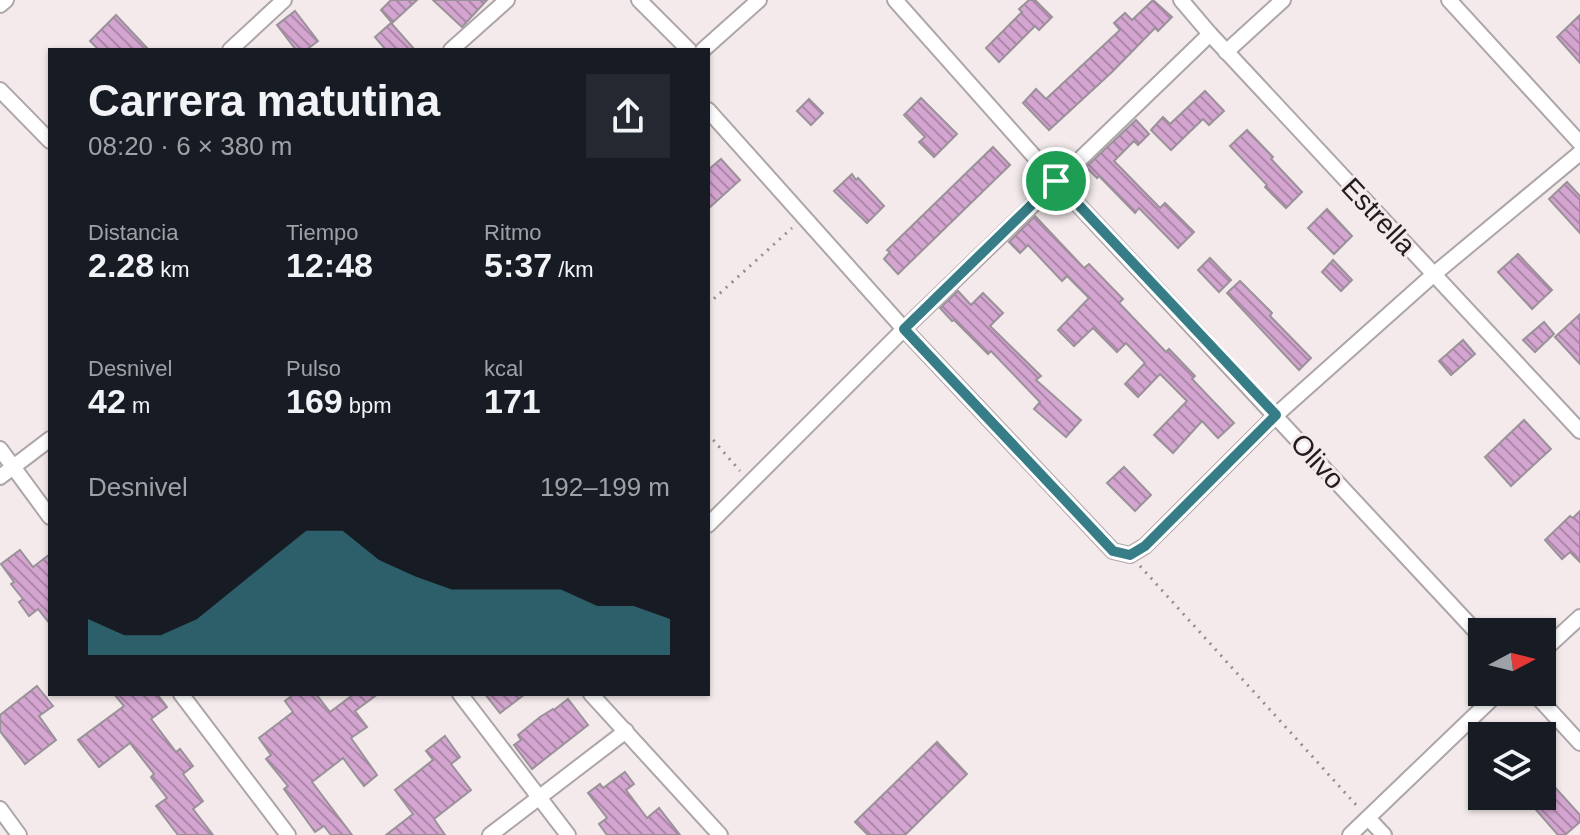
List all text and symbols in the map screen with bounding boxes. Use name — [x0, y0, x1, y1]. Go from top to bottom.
button: share — [586, 74, 670, 158]
text: Carrera matutina — [88, 76, 440, 125]
text: 08:20 · 6 × 380 m — [88, 131, 293, 161]
pin — [1022, 147, 1090, 215]
icon: arrive — [1034, 159, 1078, 203]
street label: Estrella — [1335, 172, 1422, 261]
text: Distancia — [88, 220, 178, 245]
text: Tiempo — [286, 220, 359, 245]
text: Ritmo — [484, 220, 541, 245]
text: 2.28 — [88, 246, 154, 284]
text: 12:48 — [286, 246, 373, 284]
text: 5:37 — [484, 246, 552, 284]
text: km — [154, 257, 190, 282]
text: /km — [552, 257, 594, 282]
text: Desnivel — [88, 356, 172, 381]
text: Pulso — [286, 356, 341, 381]
text: kcal — [484, 356, 523, 381]
text: 42 — [88, 382, 126, 420]
text: 169 — [286, 382, 343, 420]
text: 171 — [484, 382, 541, 420]
text: m — [126, 393, 150, 418]
text: bpm — [343, 393, 392, 418]
street label: Olivo — [1285, 427, 1351, 495]
text: Desnivel — [88, 472, 188, 502]
text: 192–199 m — [540, 472, 670, 502]
north arrow — [1468, 618, 1556, 706]
map controls — [1468, 618, 1556, 810]
button: layers — [1468, 722, 1556, 810]

